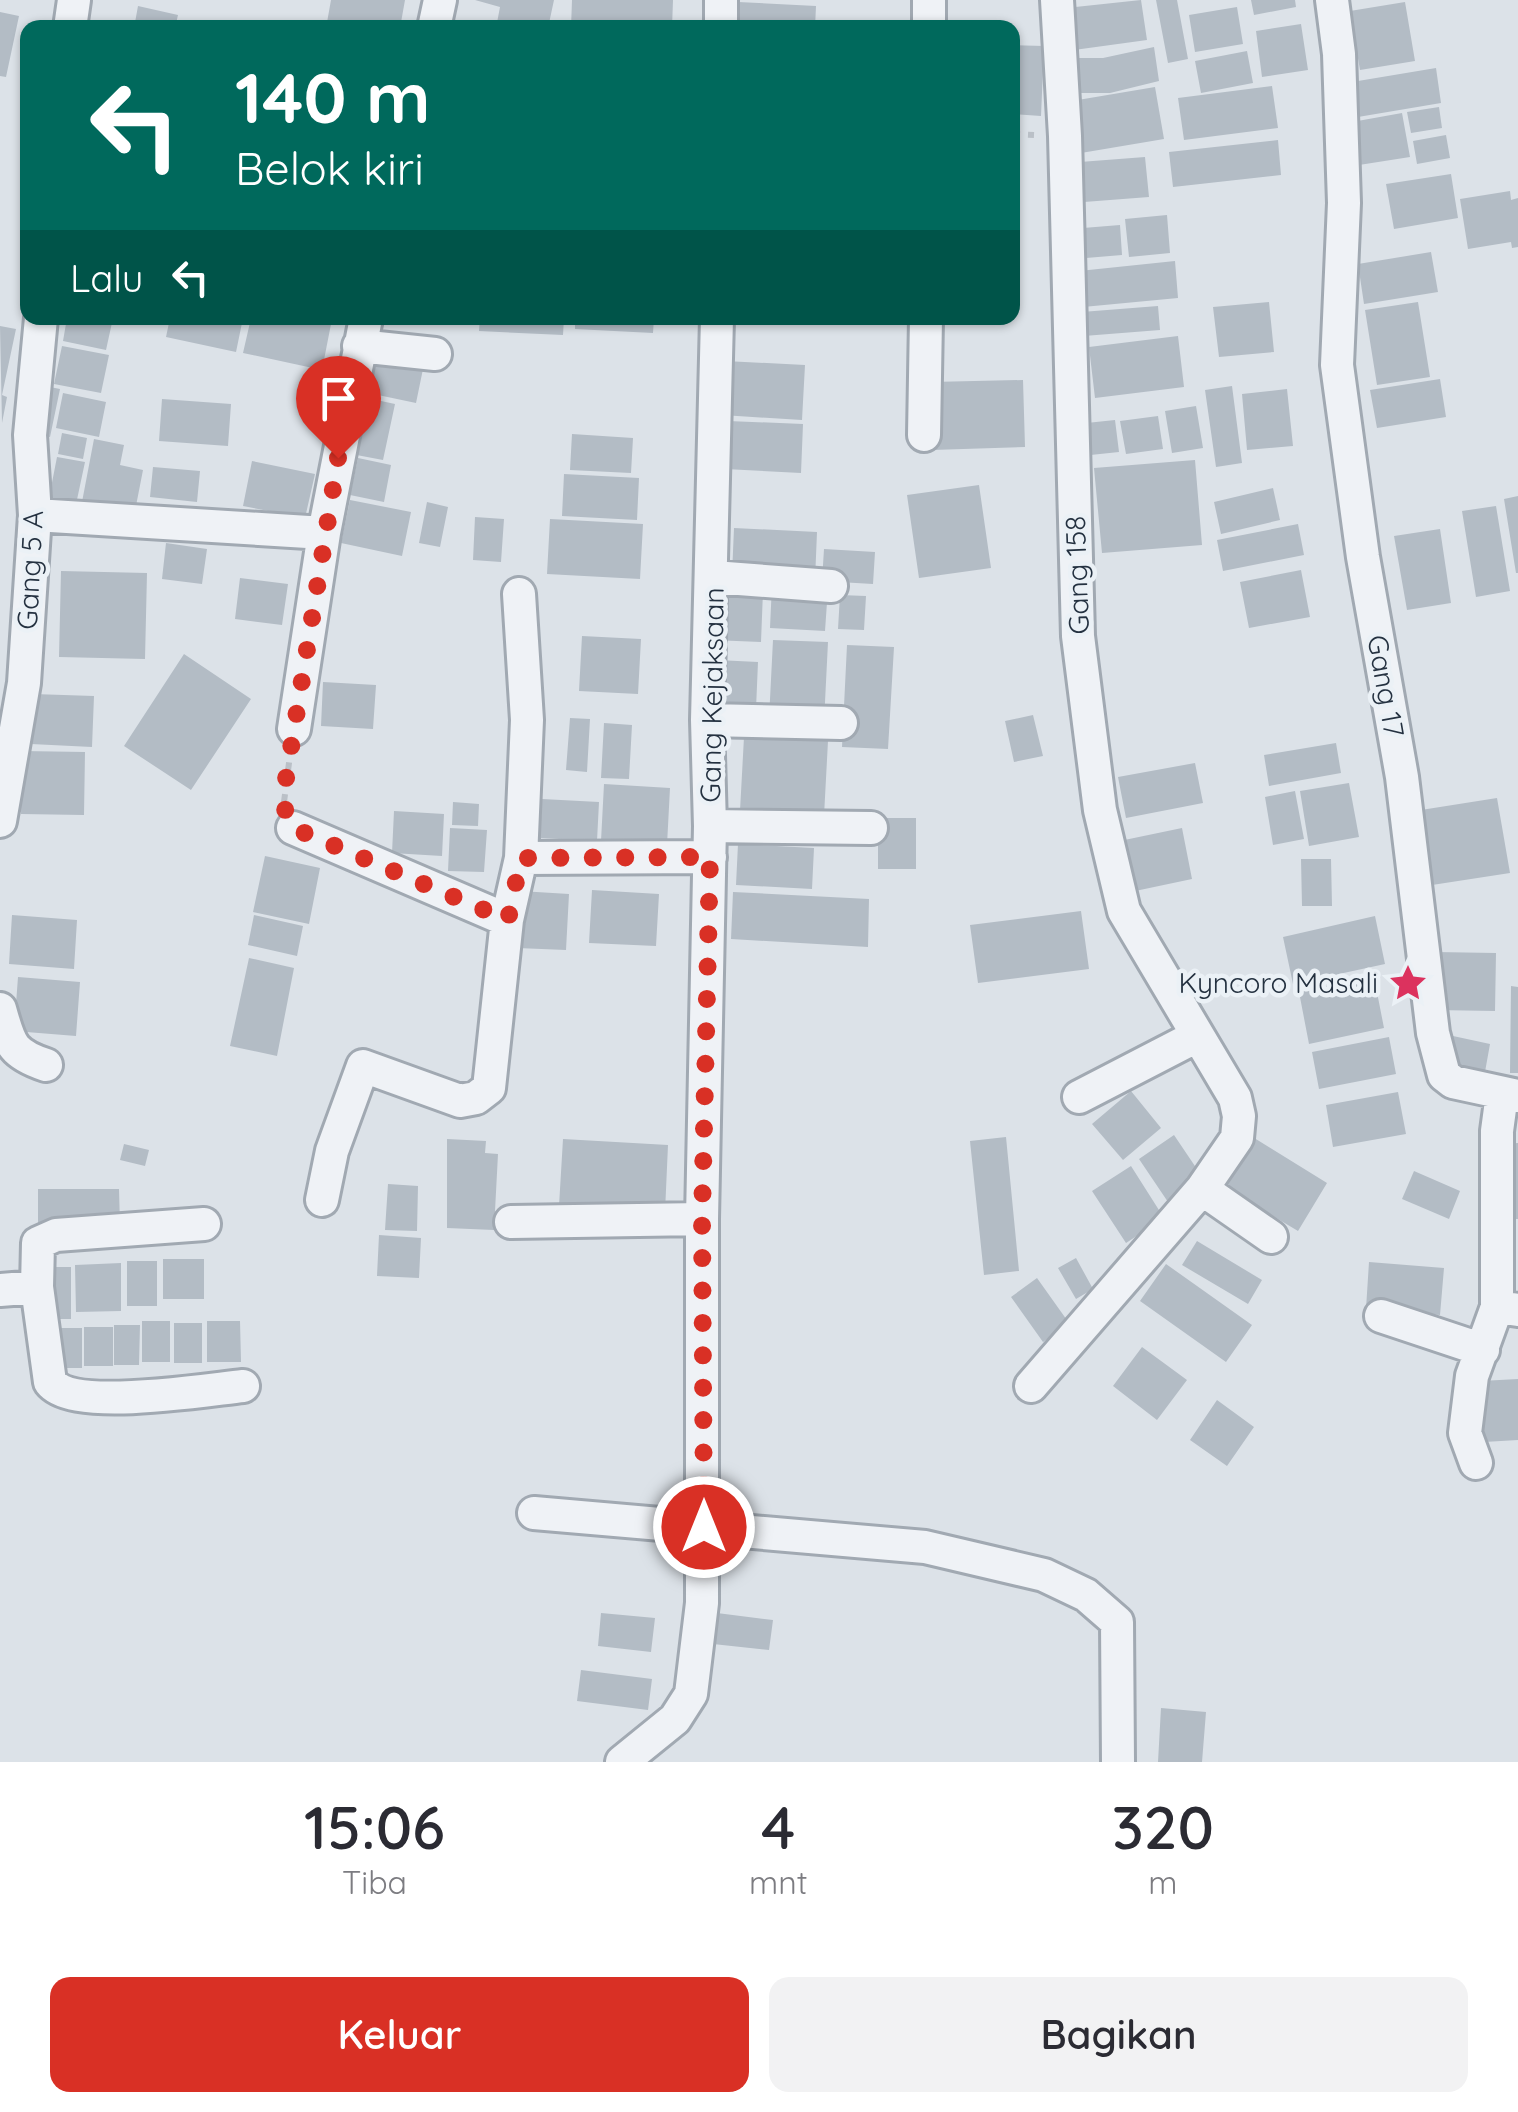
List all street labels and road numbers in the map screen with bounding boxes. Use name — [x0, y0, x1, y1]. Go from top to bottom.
street label: Gang 5 A — [9, 510, 50, 630]
street label: Gang 158 — [1057, 515, 1096, 635]
street label: Gang Kejaksaan — [692, 587, 731, 803]
street label: Gang 17 — [1360, 632, 1413, 740]

